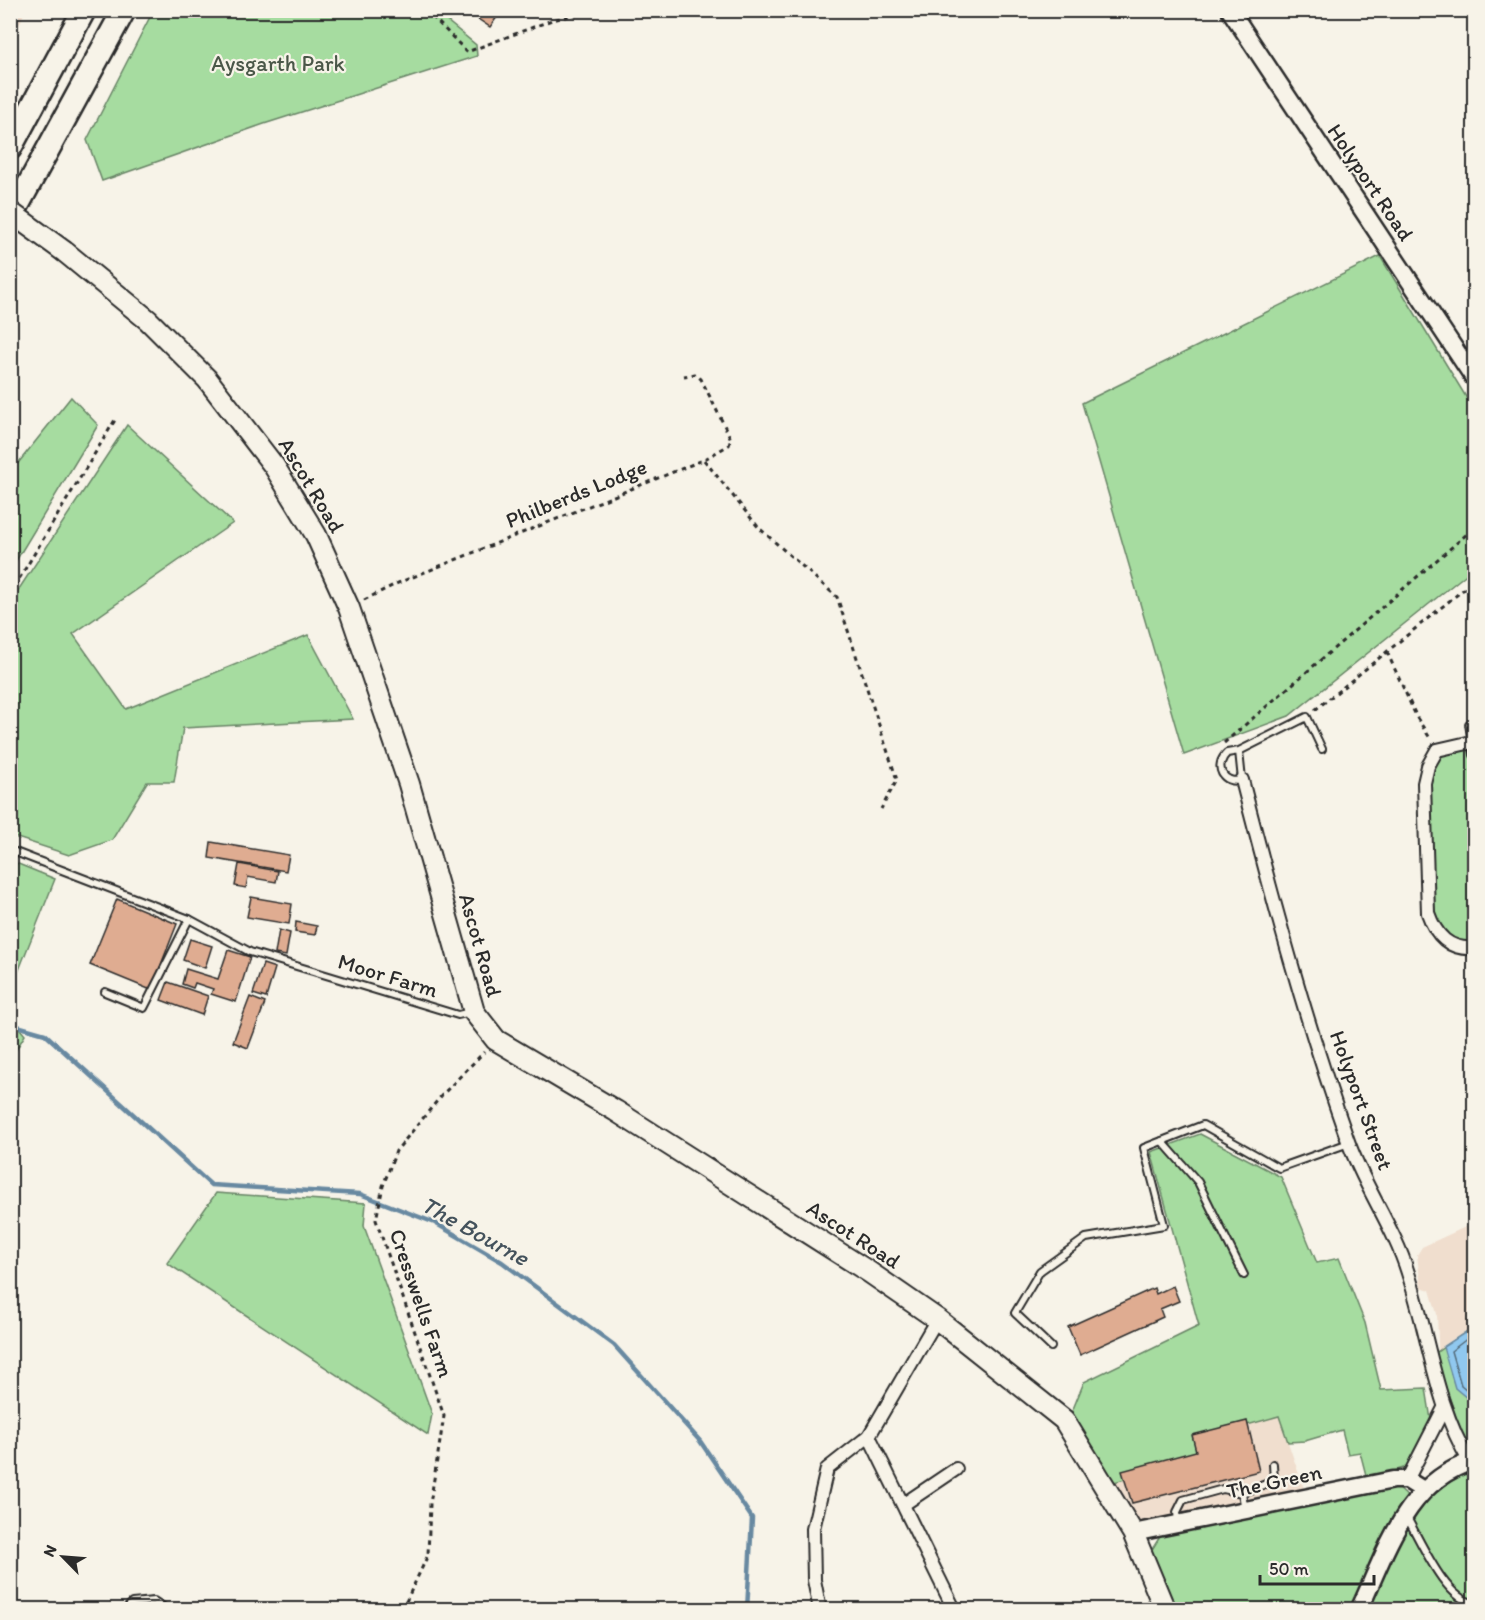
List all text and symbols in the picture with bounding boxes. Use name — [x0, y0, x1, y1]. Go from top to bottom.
park label: Aysgarth Park — [211, 50, 345, 77]
street label: Holyport Road — [1321, 118, 1420, 246]
street label: Ascot Road — [273, 433, 351, 538]
street label: Philberds Lodge — [502, 453, 651, 534]
street label: Ascot Road — [453, 890, 508, 1000]
street label: Moor Farm — [335, 948, 442, 1004]
street label: Holyport Street — [1324, 1027, 1399, 1174]
water label: The Bourne — [417, 1189, 535, 1273]
street label: Ascot Road — [802, 1194, 906, 1275]
street label: Cresswells Farm — [384, 1225, 460, 1381]
street label: The Green — [1224, 1458, 1325, 1505]
north arrow — [33, 1527, 93, 1587]
text: N — [39, 1542, 61, 1560]
scale bar — [1260, 1548, 1374, 1586]
text: 50 m — [1269, 1558, 1309, 1580]

